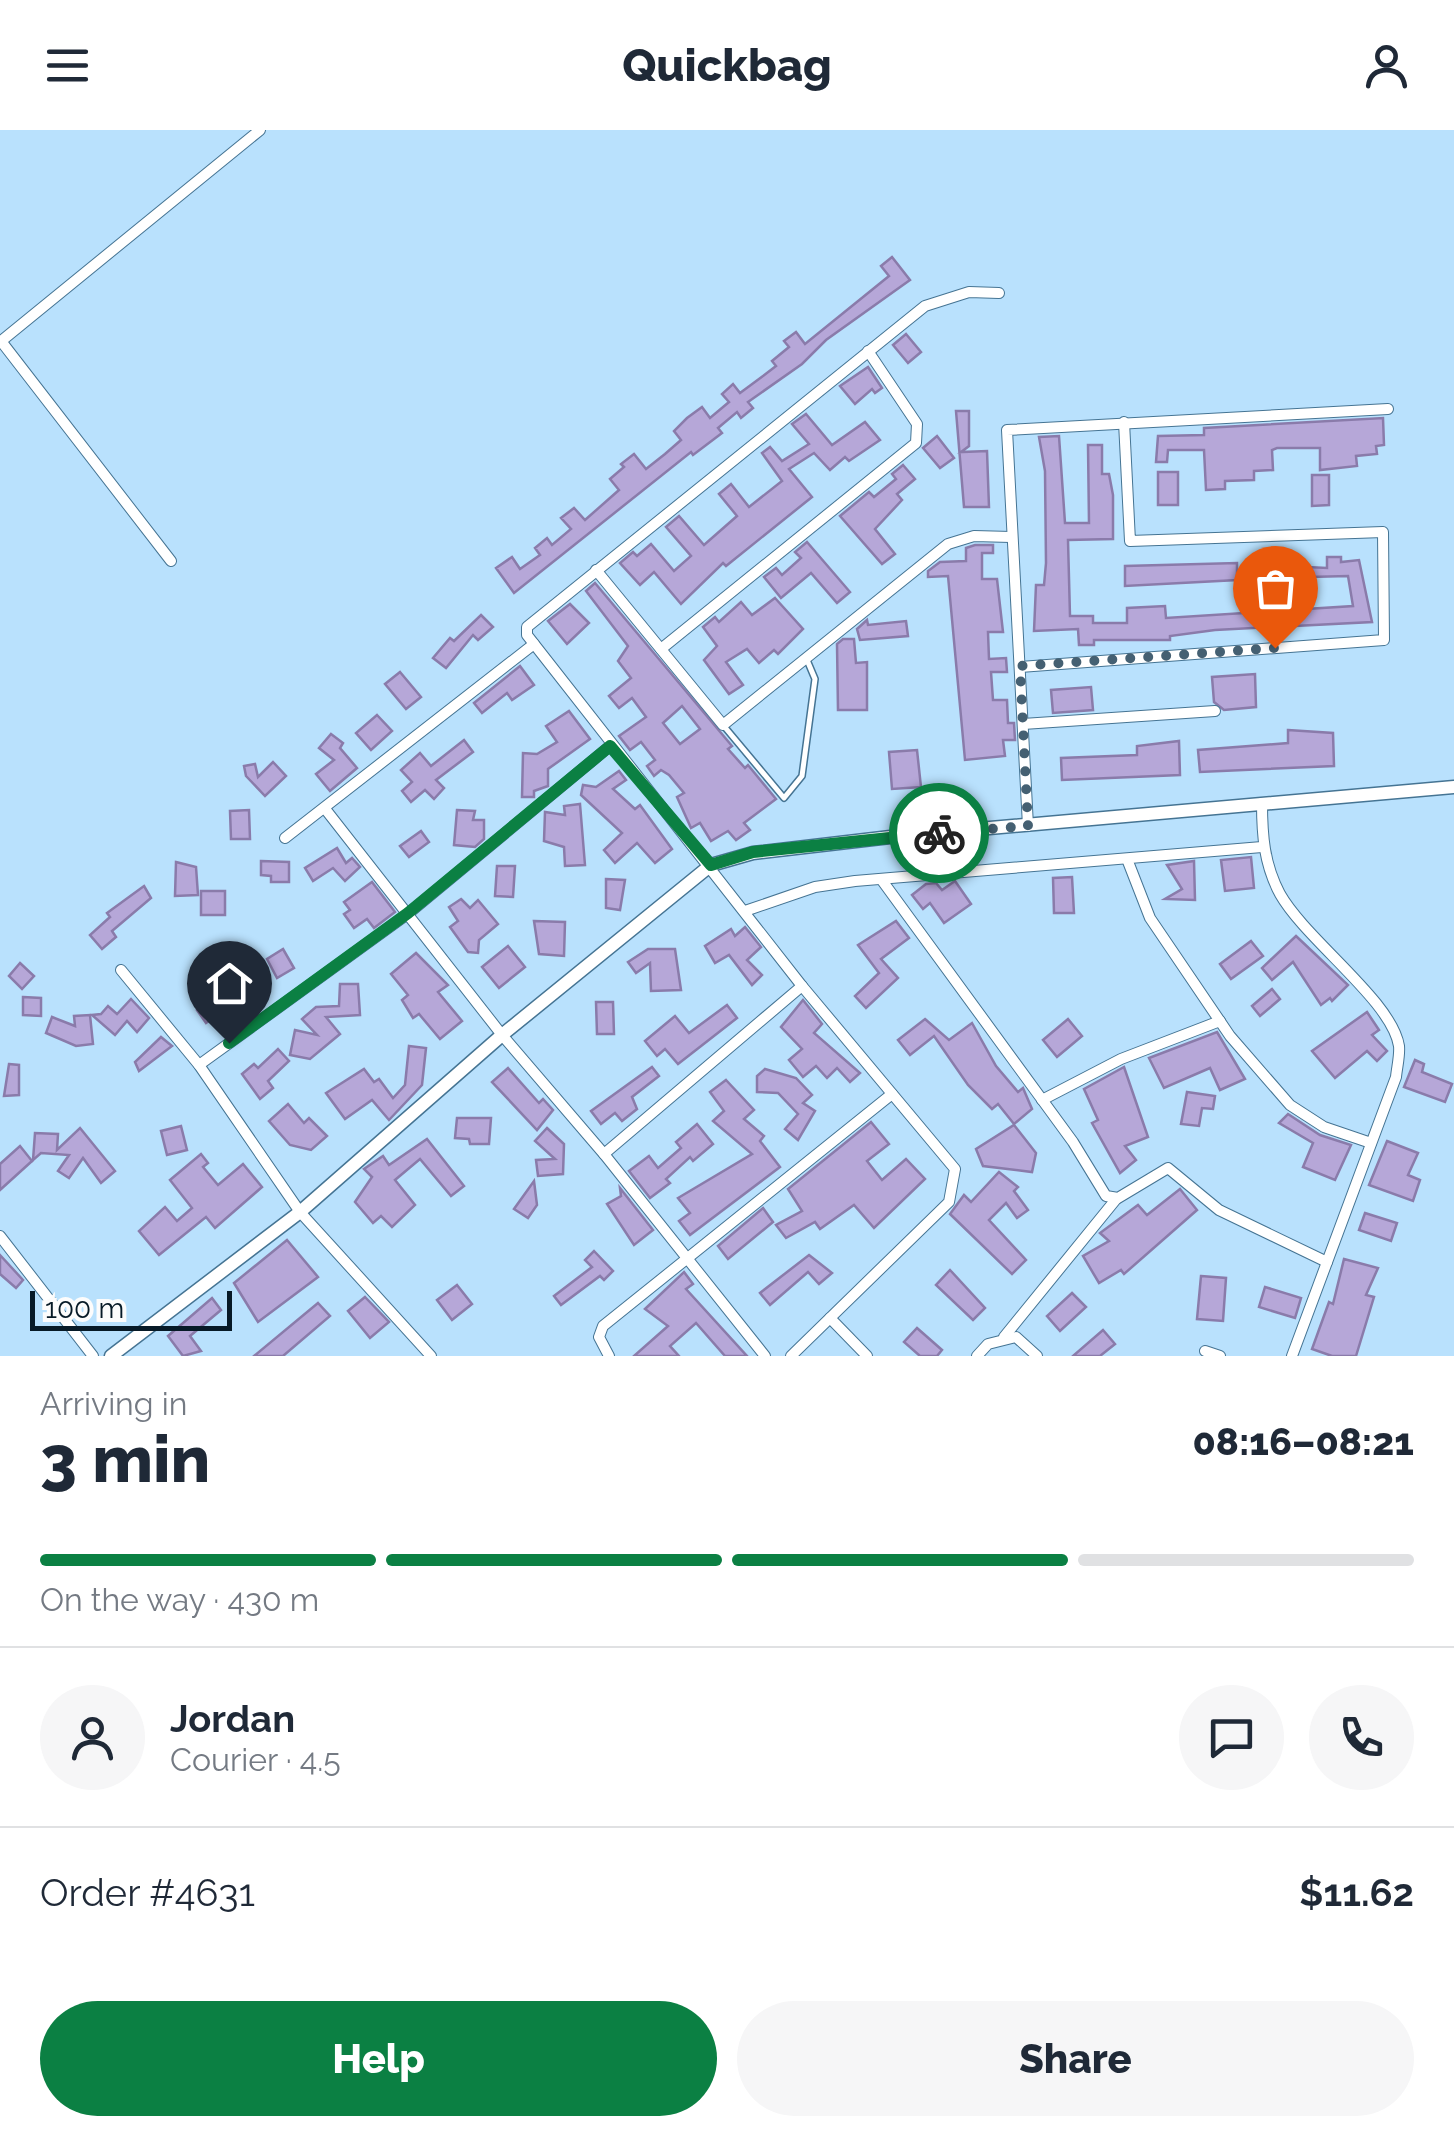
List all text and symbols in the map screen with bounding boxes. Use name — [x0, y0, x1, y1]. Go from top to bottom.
icon: menu — [40, 38, 95, 93]
icon: person — [1359, 38, 1414, 93]
text: Quickbag — [622, 39, 832, 92]
pin — [1233, 546, 1318, 649]
icon: bag — [1248, 561, 1303, 616]
courier — [889, 783, 989, 883]
icon: bike — [912, 806, 967, 861]
pin — [187, 941, 272, 1044]
icon: home — [202, 956, 257, 1011]
scale bar — [30, 1286, 232, 1330]
text: 100 m — [45, 1292, 124, 1325]
text: Arriving in — [40, 1385, 187, 1422]
text: 08:16–08:21 — [1192, 1419, 1414, 1464]
text: 3 min — [40, 1421, 210, 1497]
text: On the way · 430 m — [40, 1581, 319, 1618]
button: person — [40, 1685, 145, 1790]
button: chat — [1179, 1685, 1284, 1790]
button: phone — [1309, 1685, 1414, 1790]
text: Jordan — [170, 1696, 295, 1741]
text: Courier · 4.5 — [170, 1741, 341, 1778]
text: Order #4631 — [40, 1870, 255, 1915]
text: $11.62 — [1299, 1870, 1414, 1915]
button: Help — [40, 2001, 717, 2116]
button: Share — [737, 2001, 1414, 2116]

